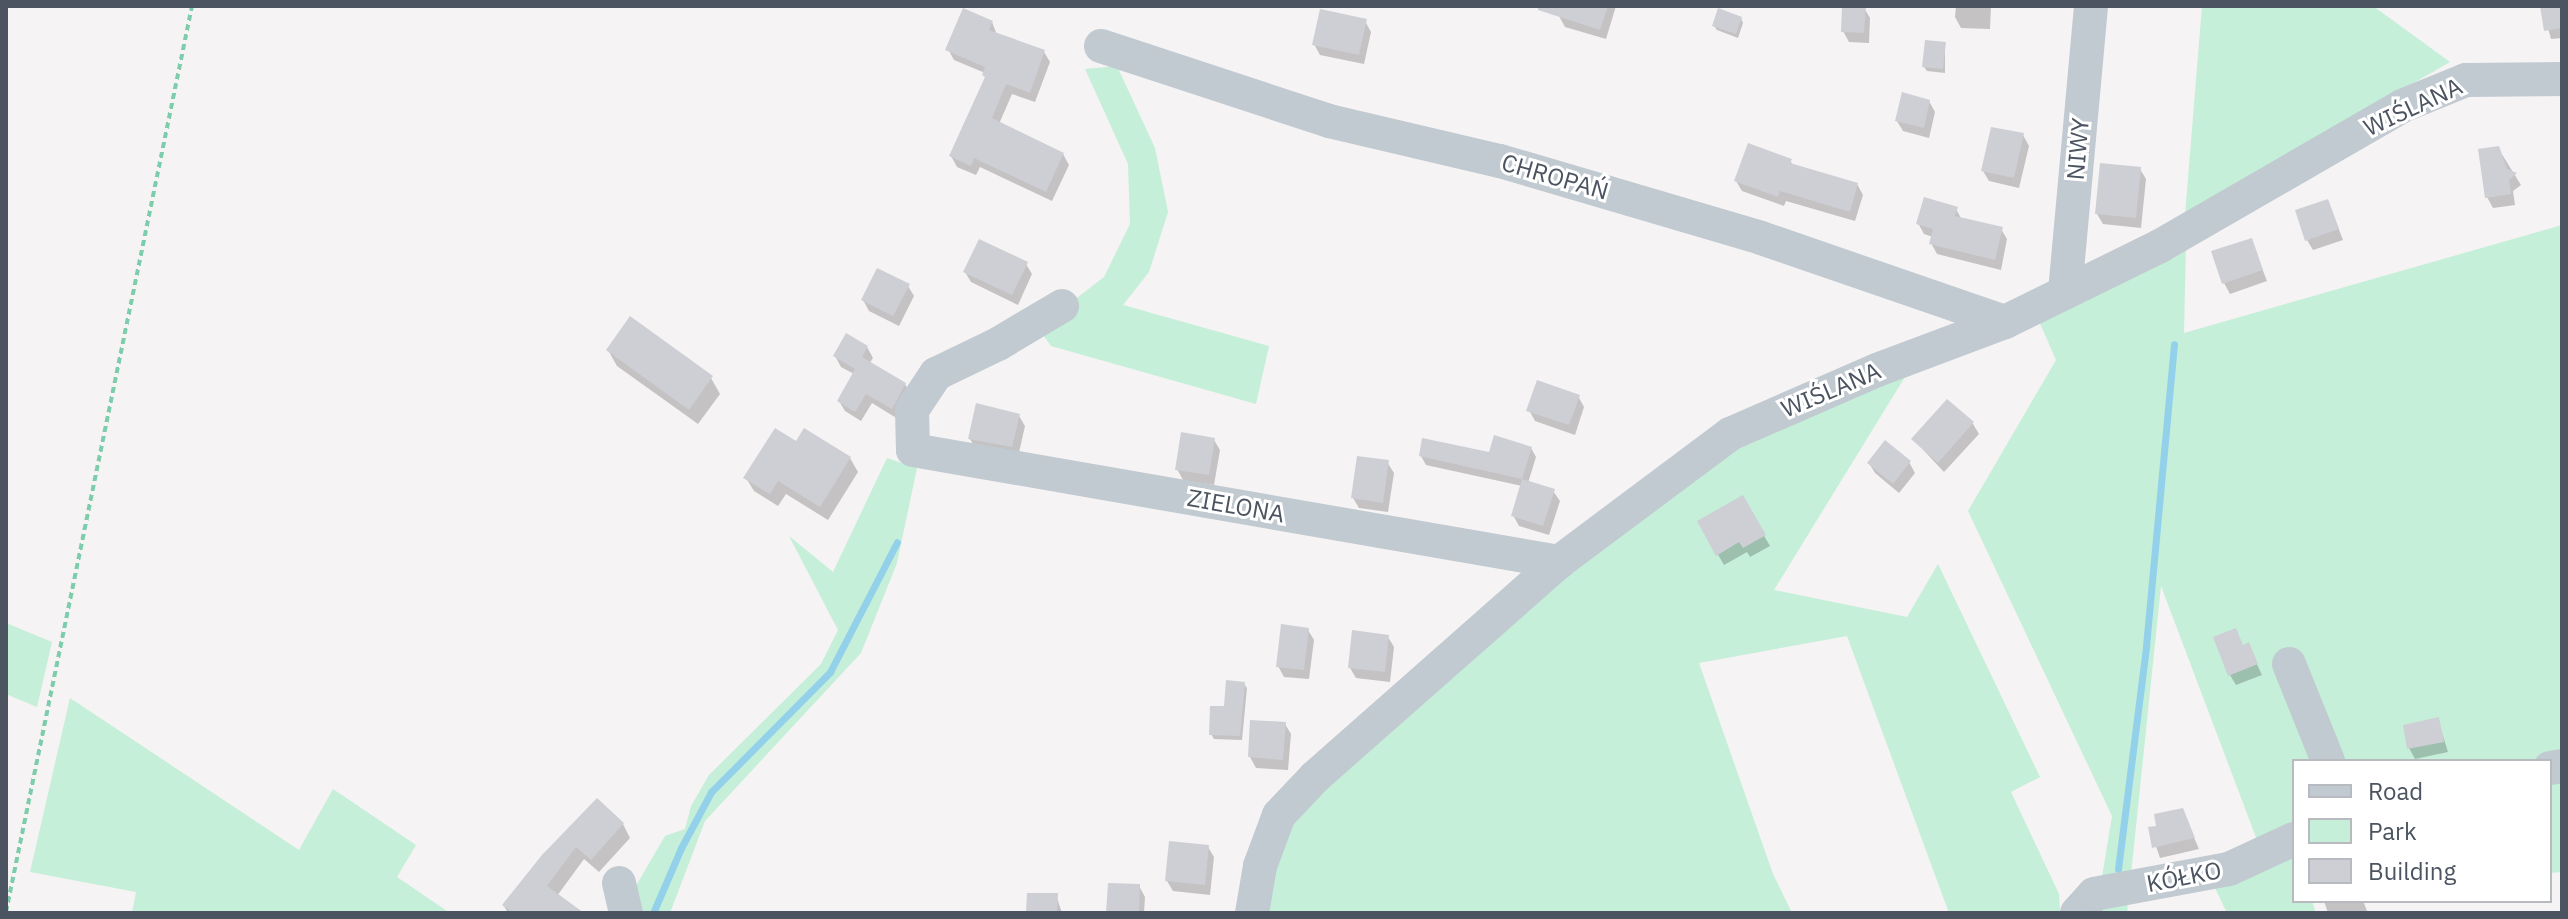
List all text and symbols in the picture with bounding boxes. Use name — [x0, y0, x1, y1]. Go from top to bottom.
street label: WIŚLANA — [2359, 72, 2467, 142]
street label: NIWY — [2061, 117, 2095, 181]
street label: CHROPAŃ — [1498, 148, 1612, 206]
street label: WIŚLANA — [1777, 356, 1885, 424]
street label: ZIELONA — [1185, 483, 1287, 529]
legend — [2292, 759, 2552, 903]
text: Road — [2368, 775, 2423, 807]
text: Park — [2368, 815, 2417, 847]
text: Building — [2368, 855, 2456, 887]
street label: KÓŁKO — [2144, 856, 2224, 898]

